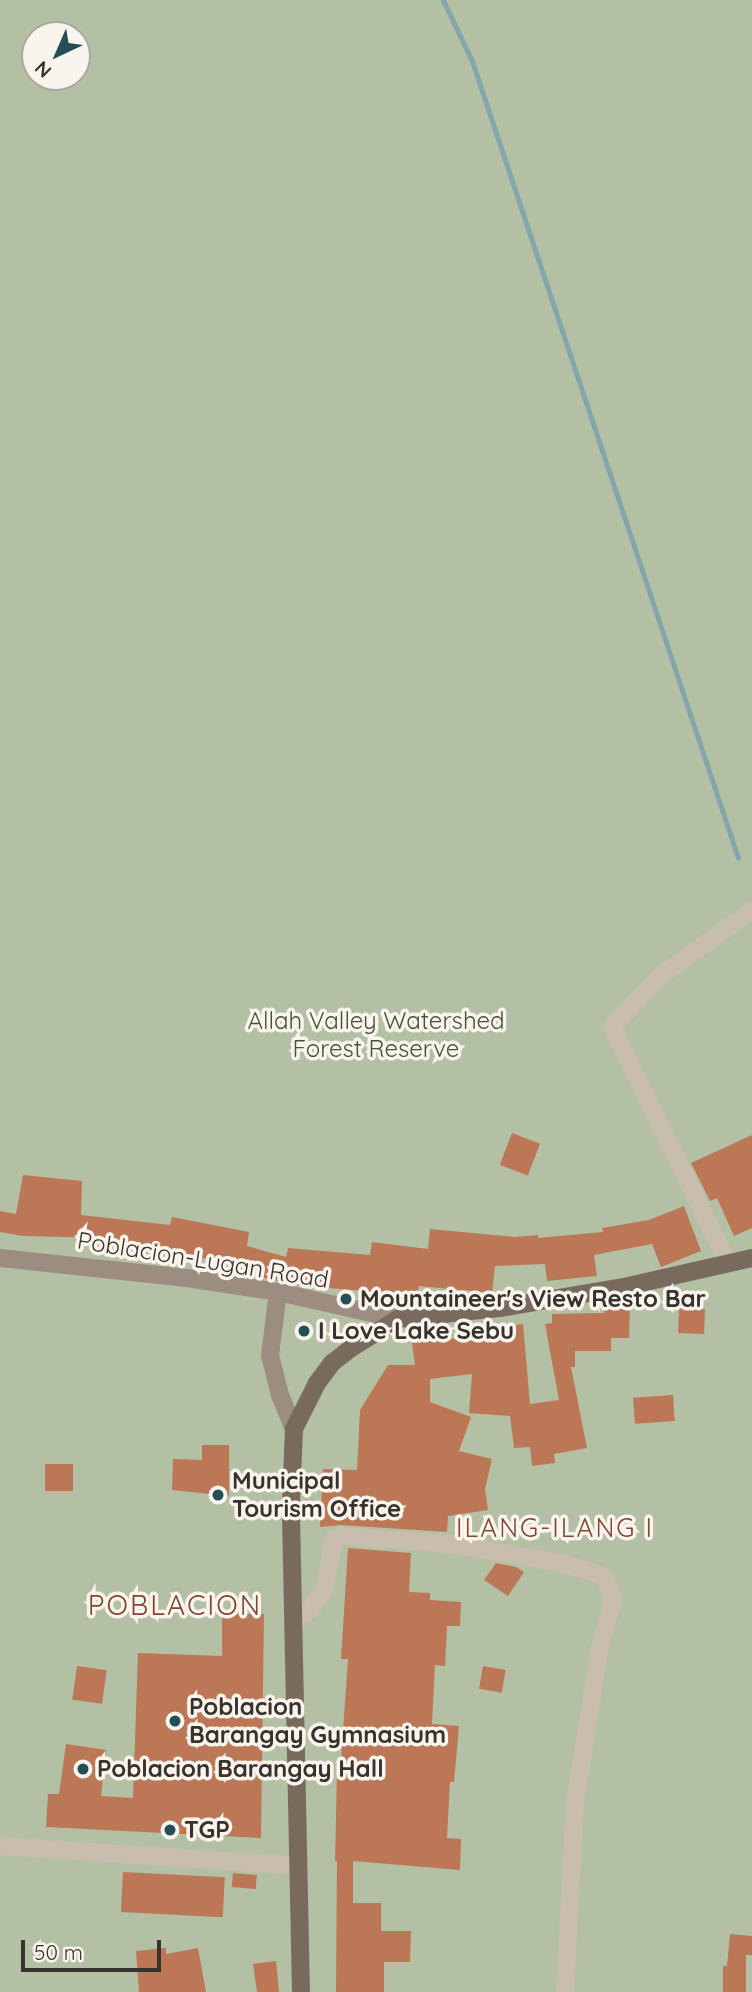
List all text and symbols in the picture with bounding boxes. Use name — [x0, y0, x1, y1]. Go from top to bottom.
north arrow — [21, 21, 91, 91]
text: N — [29, 56, 56, 83]
park label: Allah Valley Watershed Forest Reserve — [247, 1007, 505, 1063]
street label: Poblacion-Lugan Road — [75, 1226, 331, 1294]
place label: Mountaineer's View Resto Bar — [360, 1285, 706, 1313]
marker: Mountaineer's View Resto Bar — [338, 1291, 354, 1307]
place label: I Love Lake Sebu — [318, 1317, 514, 1345]
marker: I Love Lake Sebu — [296, 1323, 312, 1339]
place label: Municipal Tourism Office — [232, 1467, 401, 1523]
marker: Municipal Tourism Office — [210, 1487, 226, 1503]
district label: ILANG-ILANG I — [458, 1512, 652, 1544]
district label: POBLACION — [89, 1588, 261, 1622]
place label: Poblacion Barangay Gymnasium — [189, 1693, 446, 1749]
marker: Poblacion Barangay Gymnasium — [167, 1713, 183, 1729]
place label: Poblacion Barangay Hall — [97, 1755, 384, 1783]
marker: Poblacion Barangay Hall — [75, 1761, 91, 1777]
place label: TGP — [184, 1816, 230, 1844]
marker: TGP — [162, 1822, 178, 1838]
scale bar — [24, 1926, 164, 1970]
text: 50 m — [34, 1939, 83, 1965]

